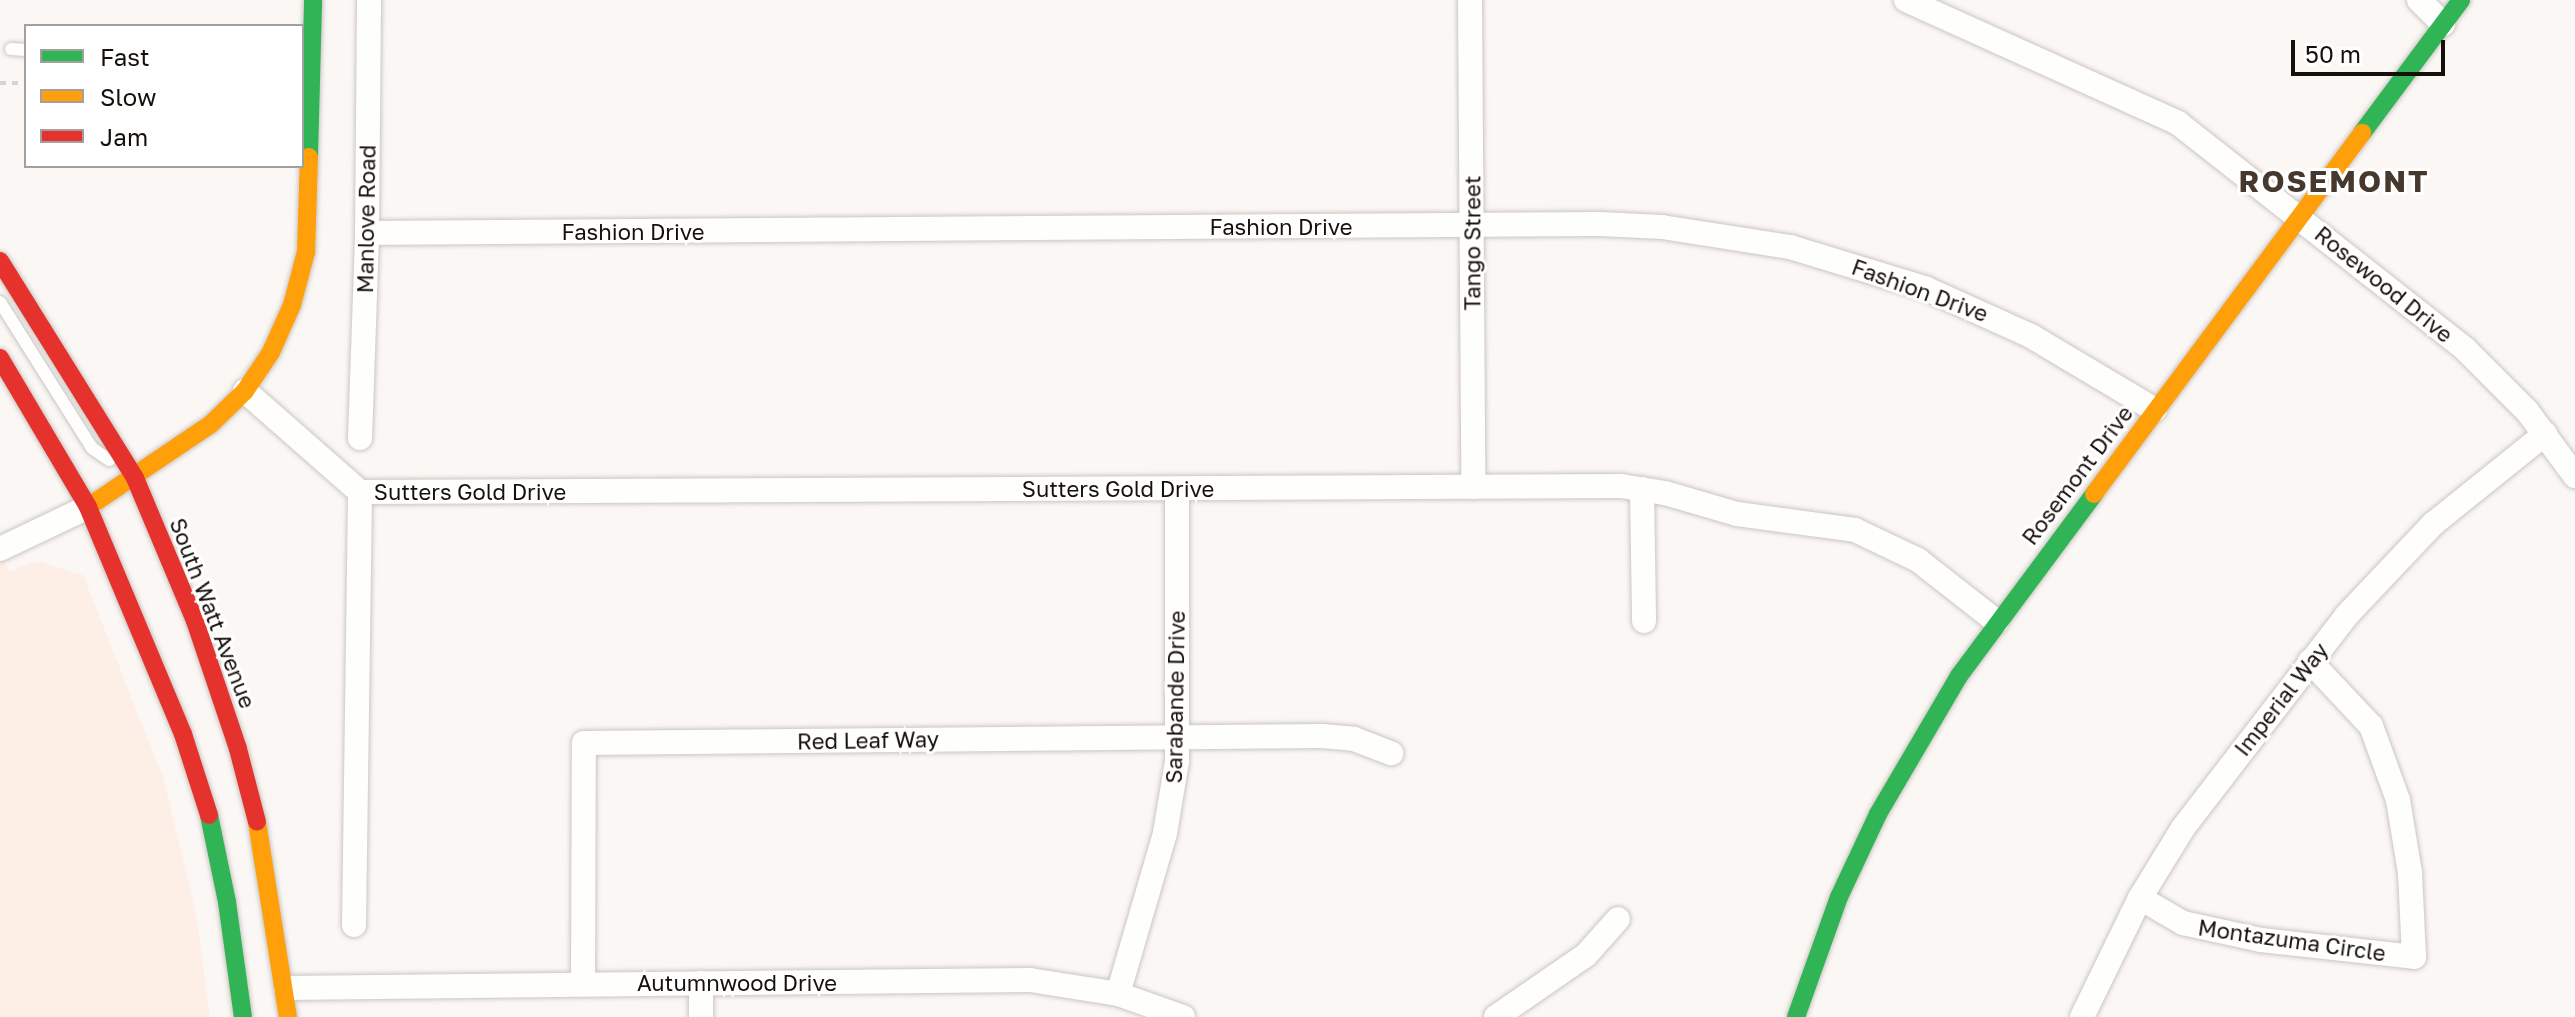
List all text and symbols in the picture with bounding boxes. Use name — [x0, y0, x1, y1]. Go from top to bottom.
legend — [24, 24, 304, 168]
scale bar — [2295, 24, 2449, 74]
text: 50 m — [2305, 39, 2361, 68]
text: Fast — [100, 42, 150, 71]
text: Slow — [100, 82, 156, 111]
text: Jam — [100, 122, 148, 151]
street label: Manlove Road — [352, 145, 380, 293]
district label: ROSEMONT — [2239, 163, 2429, 199]
street label: Tango Street — [1459, 176, 1485, 310]
street label: Fashion Drive — [1210, 214, 1352, 240]
street label: Fashion Drive — [562, 219, 704, 245]
street label: Rosewood Drive — [2310, 220, 2458, 348]
street label: Fashion Drive — [1848, 253, 1992, 327]
street label: Rosemont Drive — [2016, 400, 2138, 550]
street label: Sutters Gold Drive — [1022, 476, 1214, 502]
street label: Sutters Gold Drive — [374, 479, 566, 505]
street label: South Watt Avenue — [165, 514, 261, 712]
street label: Sarabande Drive — [1160, 610, 1190, 784]
street label: Imperial Way — [2229, 637, 2333, 761]
street label: Red Leaf Way — [797, 726, 939, 754]
street label: Montazuma Circle — [2196, 914, 2388, 966]
street label: Autumnwood Drive — [637, 970, 837, 996]

